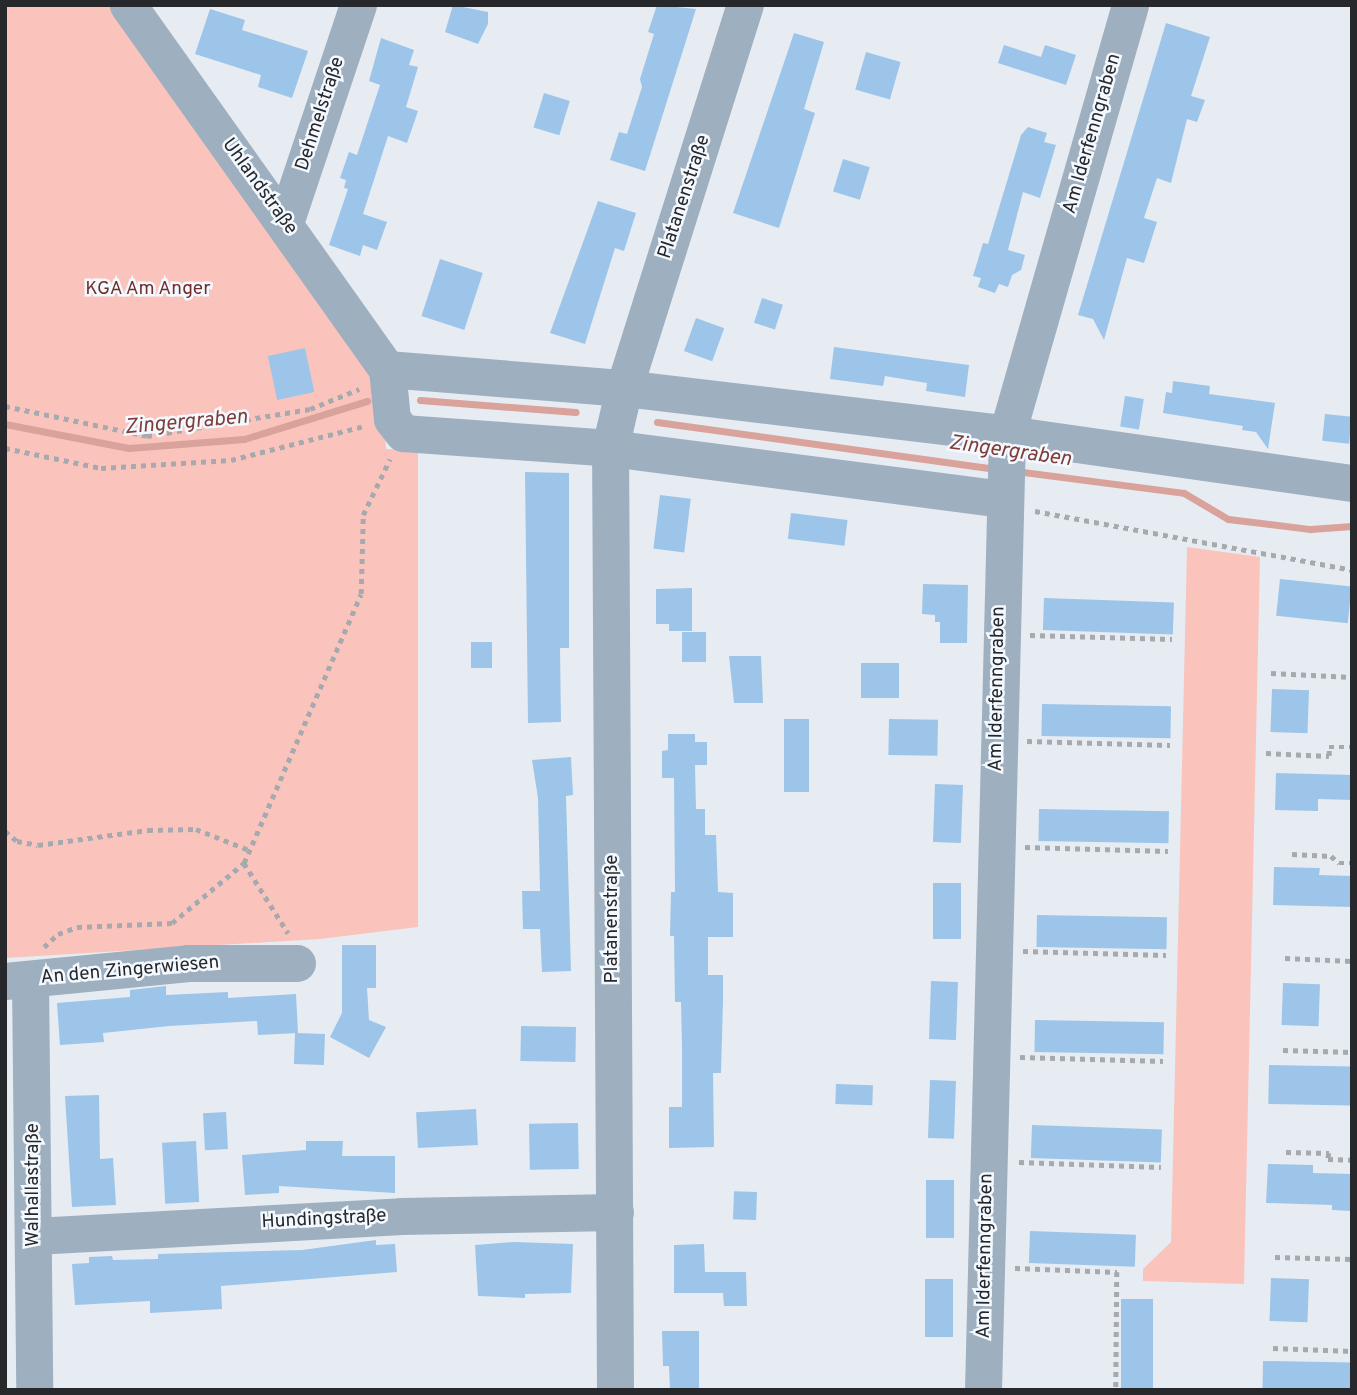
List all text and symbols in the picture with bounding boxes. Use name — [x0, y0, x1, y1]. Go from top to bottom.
street label: Am Iderfenngraben — [1059, 51, 1127, 217]
street label: Dehmelstraße — [292, 54, 350, 174]
street label: Platanenstraße — [654, 132, 716, 262]
street label: Uhlandstraße — [216, 134, 302, 240]
park label: KGA Am Anger — [84, 279, 212, 301]
water label: Zingergraben — [124, 405, 248, 441]
water label: Zingergraben — [947, 431, 1073, 473]
street label: Am Iderfenngraben — [985, 606, 1011, 772]
street label: Platanenstraße — [602, 855, 624, 983]
street label: An den Zingerwiesen — [40, 952, 220, 990]
street label: Walhallastraße — [23, 1123, 45, 1247]
street label: Am Iderfenngraben — [973, 1173, 999, 1339]
street label: Hundingstraße — [261, 1205, 387, 1235]

